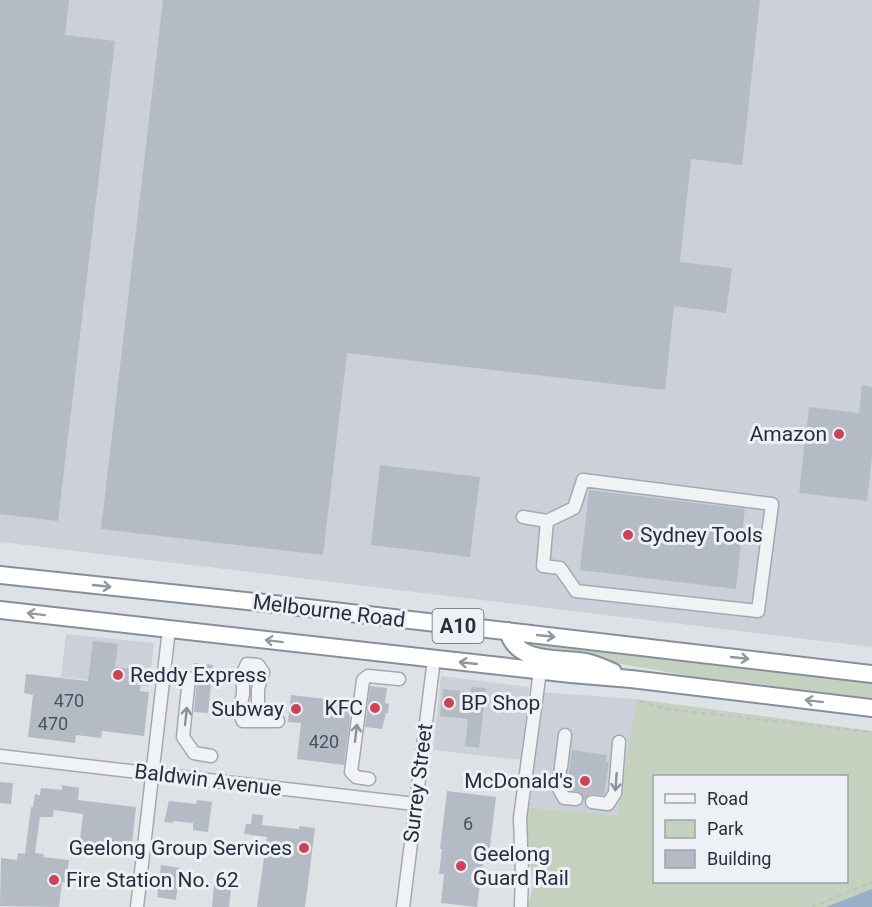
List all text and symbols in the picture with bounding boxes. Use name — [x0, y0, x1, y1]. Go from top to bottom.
place label: Amazon — [750, 422, 827, 446]
marker: Amazon — [832, 427, 846, 441]
place label: Sydney Tools — [640, 523, 763, 547]
marker: Sydney Tools — [621, 528, 635, 542]
one-way arrow — [92, 581, 111, 592]
street label: Melbourne Road — [252, 590, 406, 632]
one-way arrow — [26, 608, 46, 619]
road number: A10 — [432, 609, 484, 643]
one-way arrow — [536, 631, 556, 642]
one-way arrow — [265, 635, 285, 646]
one-way arrow — [730, 653, 749, 664]
one-way arrow — [459, 657, 478, 668]
place label: Reddy Express — [130, 663, 267, 687]
marker: Reddy Express — [111, 668, 125, 682]
house number: 470 — [54, 690, 84, 711]
place label: BP Shop — [461, 691, 540, 715]
place label: KFC — [325, 696, 363, 720]
marker: BP Shop — [442, 696, 456, 710]
one-way arrow — [804, 696, 824, 707]
place label: Subway — [211, 697, 284, 721]
marker: KFC — [368, 701, 382, 715]
marker: Subway — [289, 702, 303, 716]
one-way arrow — [180, 706, 191, 726]
house number: 470 — [38, 713, 68, 734]
street label: Surrey Street — [399, 722, 437, 844]
one-way arrow — [351, 724, 362, 744]
house number: 420 — [309, 731, 339, 752]
street label: Baldwin Avenue — [133, 759, 283, 801]
place label: McDonald's — [464, 769, 573, 793]
one-way arrow — [610, 771, 621, 791]
marker: McDonald's — [578, 774, 592, 788]
legend — [653, 775, 848, 883]
text: Road — [707, 788, 748, 809]
house number: 6 — [463, 813, 473, 834]
text: Park — [707, 818, 744, 839]
place label: Geelong Group Services — [69, 836, 292, 860]
marker: Geelong Group Services — [297, 841, 311, 855]
place label: Geelong Guard Rail — [473, 842, 569, 890]
text: Building — [707, 848, 771, 869]
marker: Geelong Guard Rail — [454, 859, 468, 873]
place label: Fire Station No. 62 — [66, 868, 239, 892]
marker: Fire Station No. 62 — [47, 873, 61, 887]

